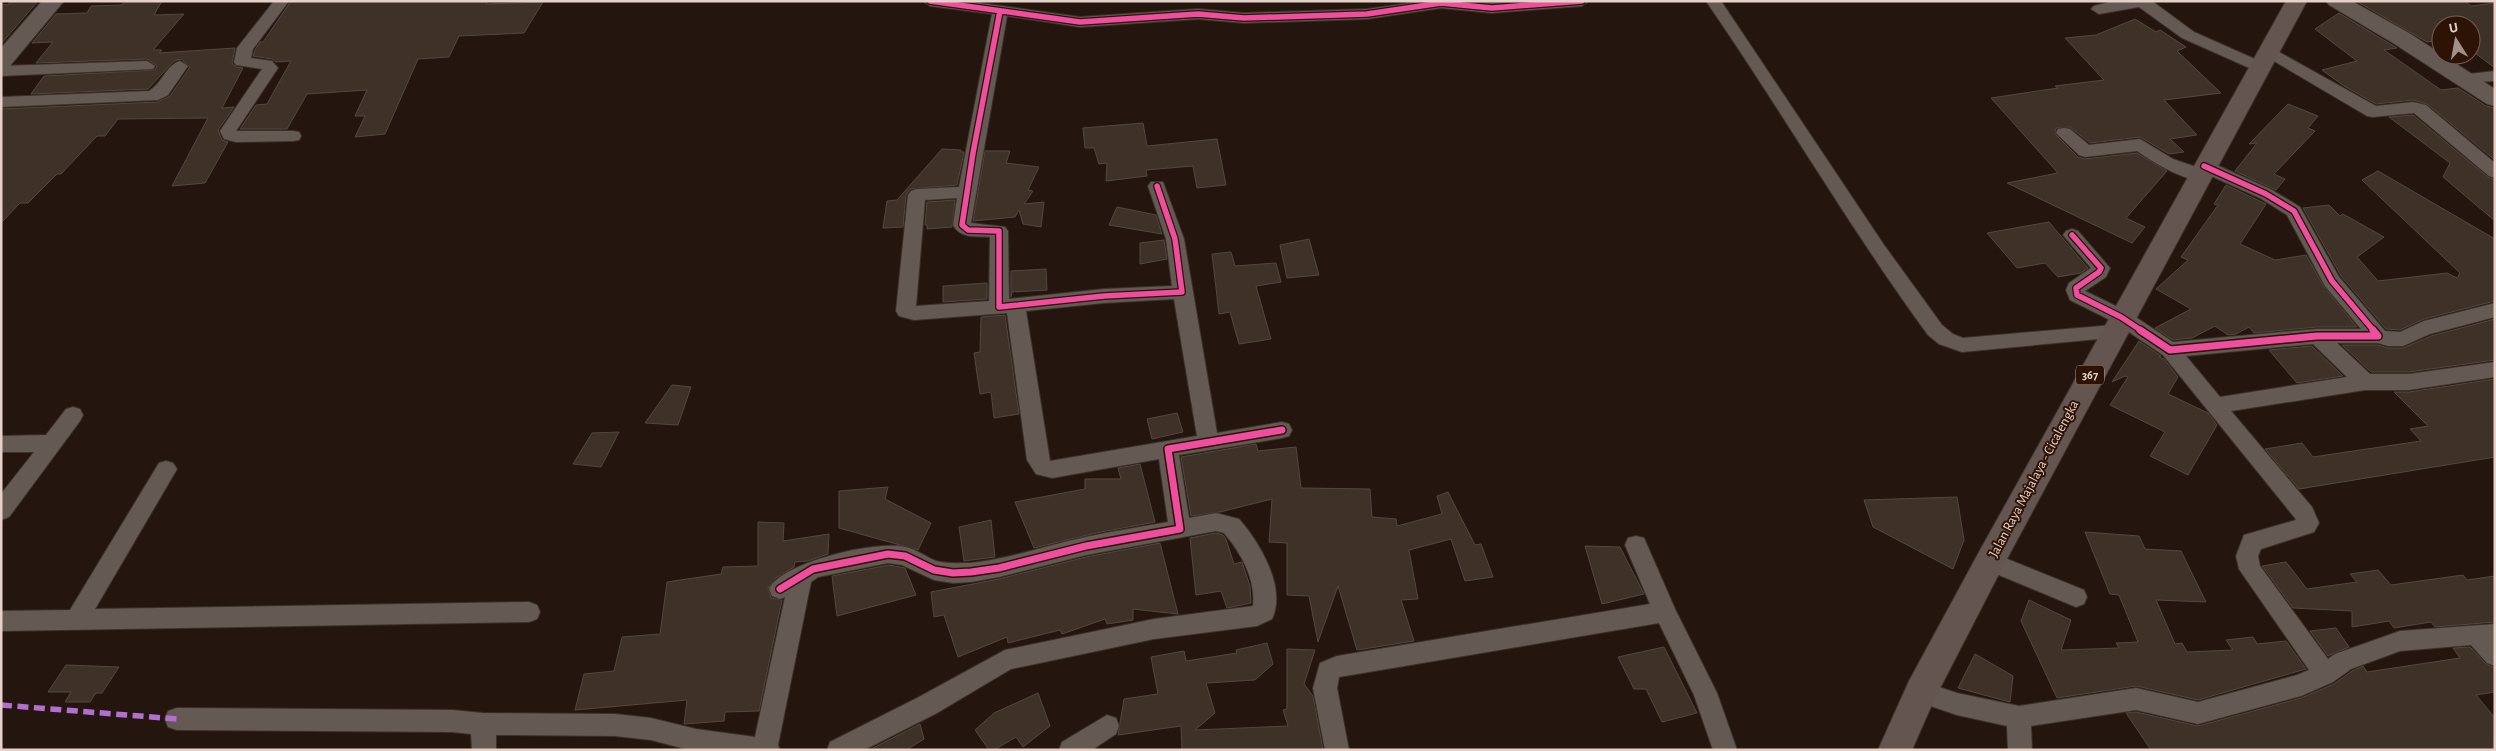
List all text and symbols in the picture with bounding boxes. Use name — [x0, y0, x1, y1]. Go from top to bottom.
north arrow — [2431, 15, 2481, 65]
text: U — [2448, 20, 2459, 36]
road number: 367 — [2076, 366, 2104, 384]
street label: Jalan Raya Majalaya - Cicalengka — [1987, 398, 2082, 560]

